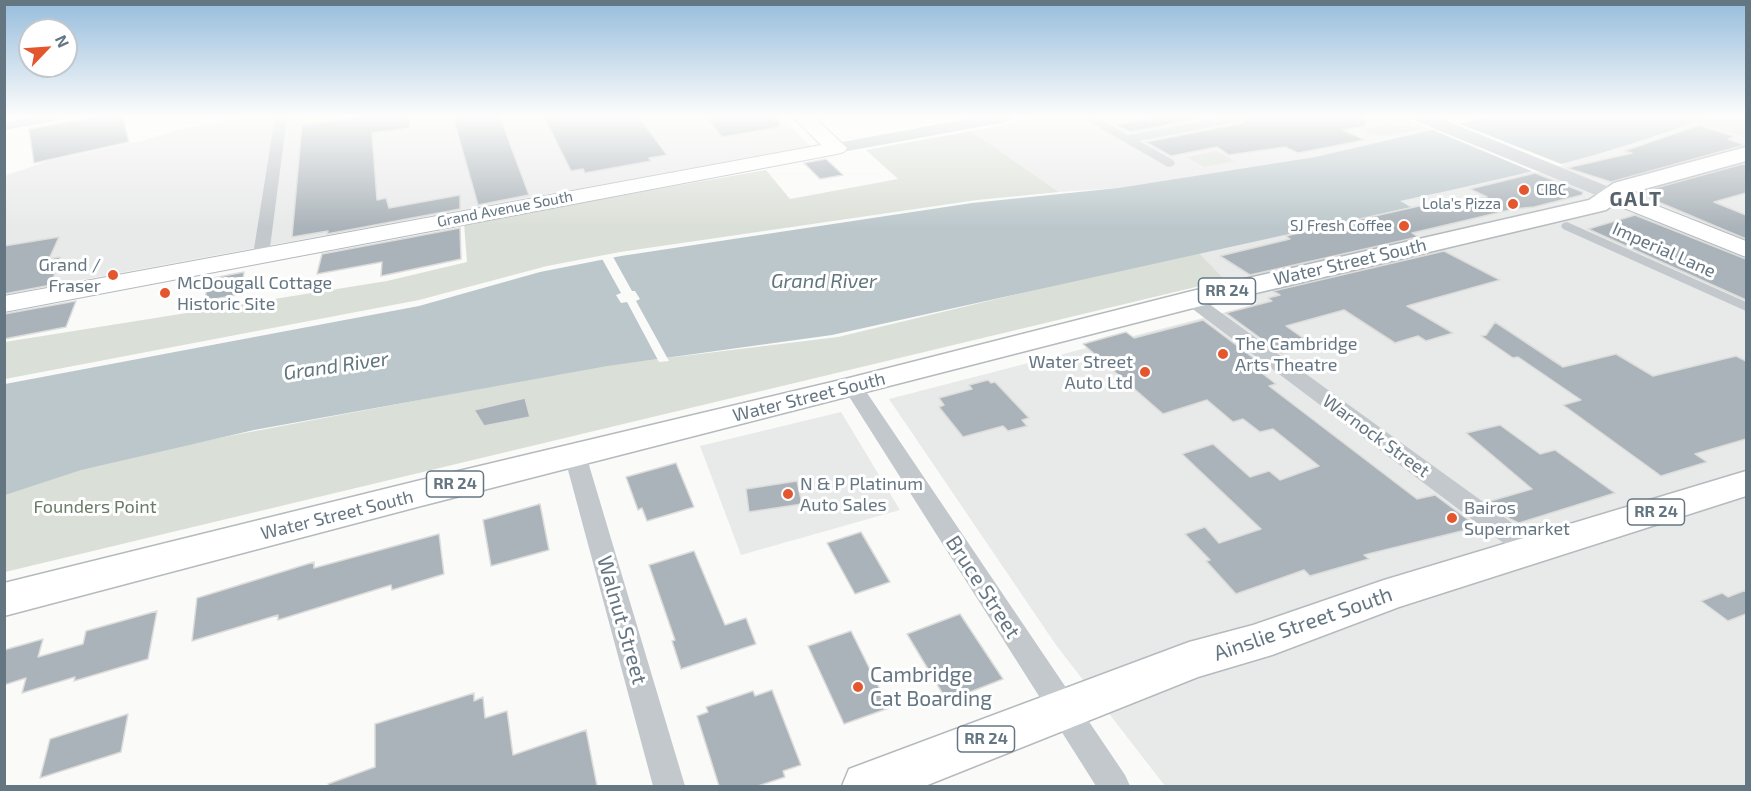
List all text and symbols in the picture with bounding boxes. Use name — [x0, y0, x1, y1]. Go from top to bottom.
north arrow — [18, 18, 78, 78]
text: N — [52, 32, 74, 50]
place label: CIBC — [1536, 181, 1566, 199]
marker: CIBC — [1517, 183, 1531, 197]
street label: Grand Avenue South — [436, 187, 574, 231]
district label: GALT — [1610, 187, 1662, 211]
place label: Lola's Pizza — [1422, 195, 1501, 213]
marker: Lola's Pizza — [1506, 197, 1520, 211]
place label: SJ Fresh Coffee — [1290, 217, 1392, 235]
street label: Imperial Lane — [1609, 218, 1719, 282]
marker: SJ Fresh Coffee — [1397, 219, 1411, 233]
street label: Water Street South — [1271, 234, 1429, 290]
place label: Grand / Fraser — [39, 254, 101, 296]
marker: Grand / Fraser — [106, 268, 120, 282]
water label: Grand River — [771, 269, 877, 293]
place label: McDougall Cottage Historic Site — [177, 272, 332, 314]
road number: RR 24 — [1198, 278, 1256, 304]
marker: McDougall Cottage Historic Site — [158, 286, 172, 300]
place label: The Cambridge Arts Theatre — [1235, 333, 1357, 376]
water label: Grand River — [282, 347, 390, 385]
marker: The Cambridge Arts Theatre — [1216, 347, 1230, 361]
place label: Water Street Auto Ltd — [1028, 351, 1133, 394]
marker: Water Street Auto Ltd — [1138, 365, 1152, 379]
street label: Water Street South — [731, 368, 887, 426]
street label: Warnock Street — [1318, 390, 1434, 482]
road number: RR 24 — [426, 471, 484, 497]
place label: N & P Platinum Auto Sales — [800, 473, 923, 516]
street label: Water Street South — [259, 486, 415, 544]
marker: N & P Platinum Auto Sales — [781, 487, 795, 501]
park label: Founders Point — [33, 496, 157, 518]
place label: Bairos Supermarket — [1464, 497, 1570, 540]
road number: RR 24 — [1628, 499, 1684, 525]
marker: Bairos Supermarket — [1445, 511, 1459, 525]
street label: Bruce Street — [940, 531, 1026, 643]
street label: Walnut Street — [592, 553, 652, 687]
street label: Ainslie Street South — [1210, 582, 1396, 666]
place label: Cambridge Cat Boarding — [870, 662, 992, 712]
marker: Cambridge Cat Boarding — [851, 680, 865, 694]
road number: RR 24 — [958, 726, 1014, 752]

